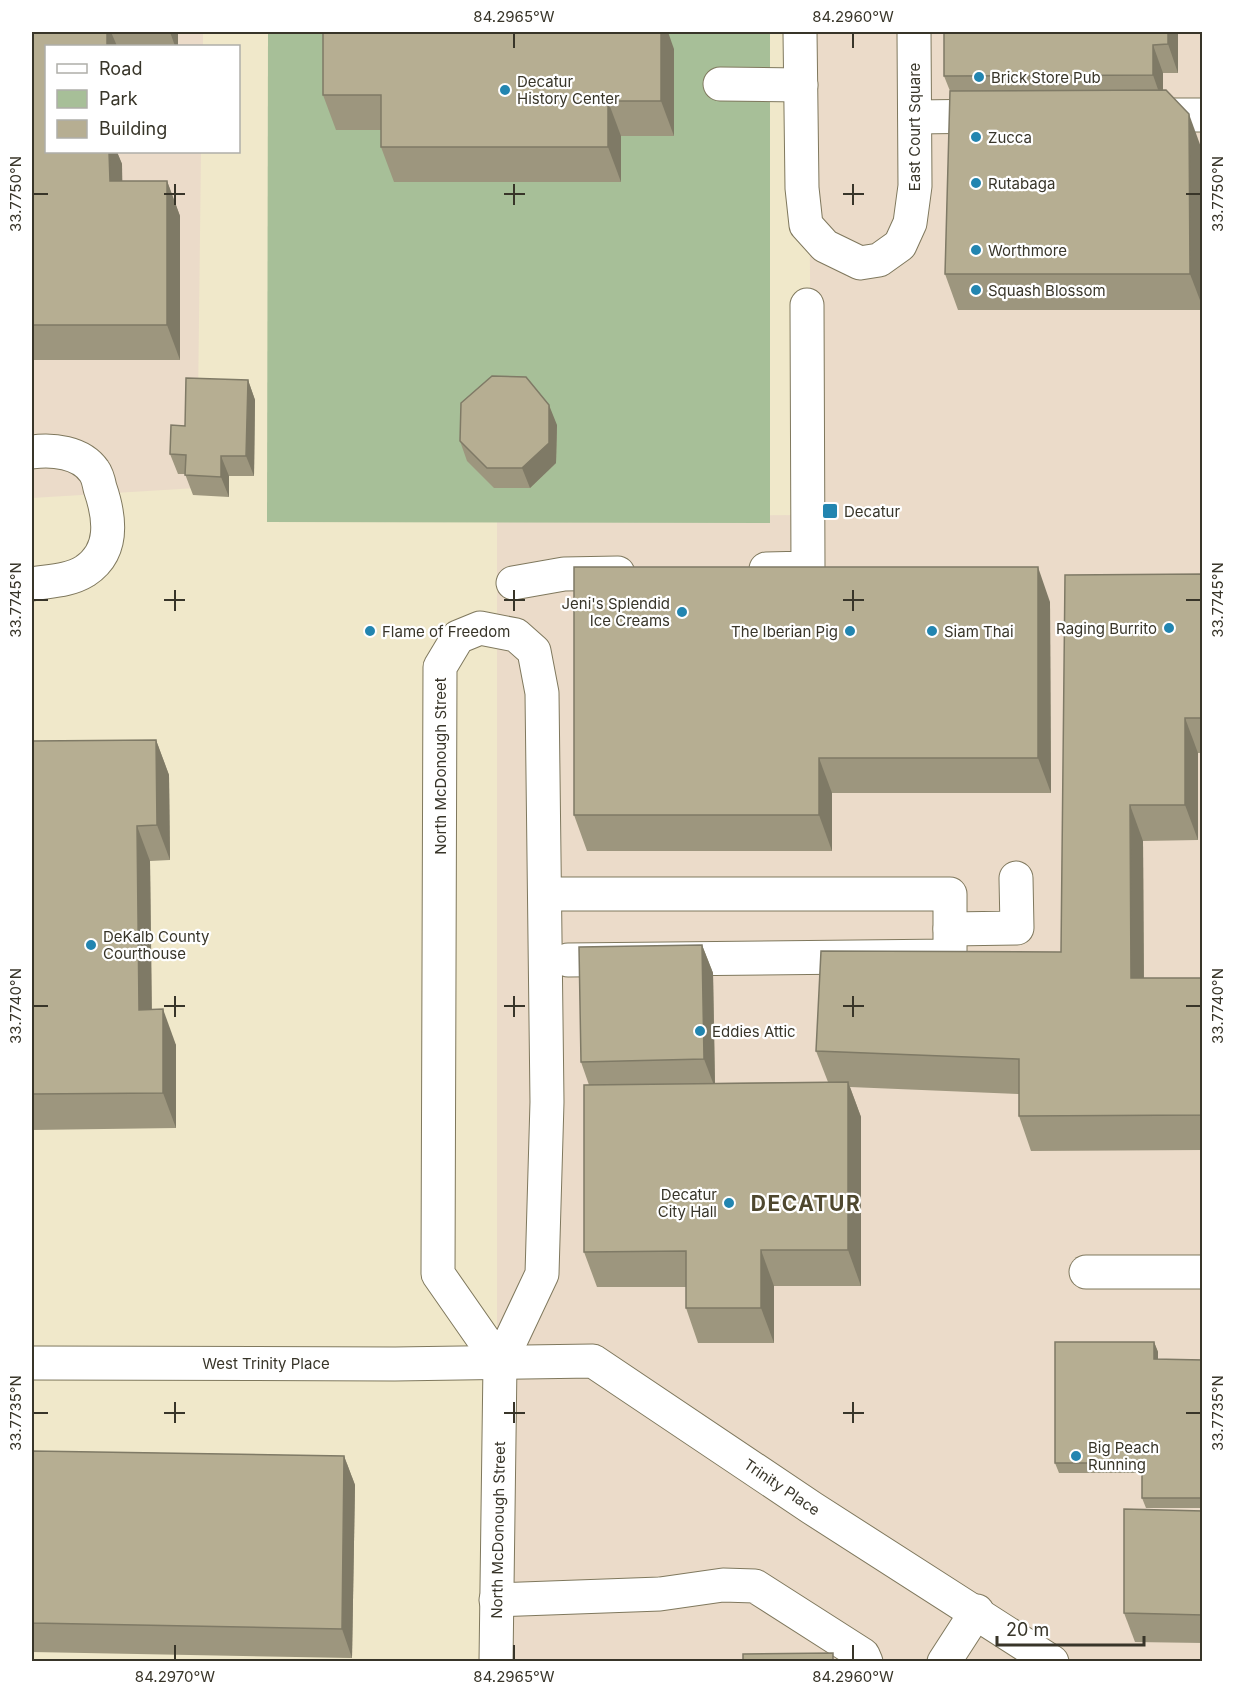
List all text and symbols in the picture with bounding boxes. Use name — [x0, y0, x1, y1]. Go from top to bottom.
text: 84.2965°W — [473, 7, 555, 26]
text: 84.2960°W — [812, 7, 894, 26]
legend — [45, 45, 240, 153]
text: Road — [99, 58, 142, 79]
street label: East Court Square — [905, 63, 924, 191]
place label: Brick Store Pub — [991, 68, 1101, 87]
marker: Brick Store Pub — [972, 70, 986, 84]
place label: Decatur History Center — [517, 72, 620, 108]
marker: Decatur History Center — [498, 83, 512, 97]
text: Park — [99, 88, 138, 109]
text: Building — [99, 118, 167, 139]
place label: Zucca — [988, 128, 1032, 147]
marker: Zucca — [969, 130, 983, 144]
text: 33.7750°N — [6, 156, 25, 232]
text: 33.7750°N — [1208, 156, 1227, 232]
place label: Rutabaga — [988, 174, 1055, 193]
marker: Rutabaga — [969, 176, 983, 190]
place label: Worthmore — [988, 241, 1067, 260]
marker: Worthmore — [969, 243, 983, 257]
place label: Squash Blossom — [988, 281, 1106, 300]
marker: Squash Blossom — [969, 283, 983, 297]
marker: Decatur — [821, 502, 839, 520]
place label: Decatur — [844, 502, 900, 521]
text: 33.7745°N — [6, 562, 25, 638]
text: 33.7745°N — [1208, 562, 1227, 638]
place label: Jeni's Splendid Ice Creams — [562, 594, 670, 630]
marker: Jeni's Splendid Ice Creams — [675, 605, 689, 619]
place label: Raging Burrito — [1056, 619, 1157, 638]
marker: Raging Burrito — [1162, 621, 1176, 635]
place label: Flame of Freedom — [382, 622, 510, 641]
place label: The Iberian Pig — [731, 622, 838, 641]
place label: Siam Thai — [944, 622, 1014, 641]
marker: Flame of Freedom — [363, 624, 377, 638]
marker: The Iberian Pig — [843, 624, 857, 638]
marker: Siam Thai — [925, 624, 939, 638]
street label: North McDonough Street — [431, 677, 450, 855]
place label: DeKalb County Courthouse — [103, 927, 210, 963]
marker: DeKalb County Courthouse — [84, 938, 98, 952]
text: 33.7740°N — [6, 968, 25, 1044]
text: 33.7740°N — [1208, 968, 1227, 1044]
place label: Eddies Attic — [712, 1022, 796, 1041]
marker: Eddies Attic — [693, 1024, 707, 1038]
place label: Decatur City Hall — [658, 1185, 717, 1221]
district label: DECATUR — [751, 1191, 861, 1216]
marker: Decatur City Hall — [722, 1196, 736, 1210]
street label: West Trinity Place — [202, 1354, 330, 1373]
text: 33.7735°N — [6, 1375, 25, 1451]
text: 33.7735°N — [1208, 1375, 1227, 1451]
place label: Big Peach Running — [1088, 1438, 1159, 1474]
street label: North McDonough Street — [487, 1441, 509, 1619]
marker: Big Peach Running — [1069, 1449, 1083, 1463]
street label: Trinity Place — [740, 1455, 824, 1519]
scale bar — [997, 1609, 1144, 1647]
text: 20 m — [1006, 1619, 1049, 1640]
text: 84.2970°W — [135, 1667, 215, 1686]
text: 84.2965°W — [473, 1667, 555, 1686]
text: 84.2960°W — [812, 1667, 894, 1686]

